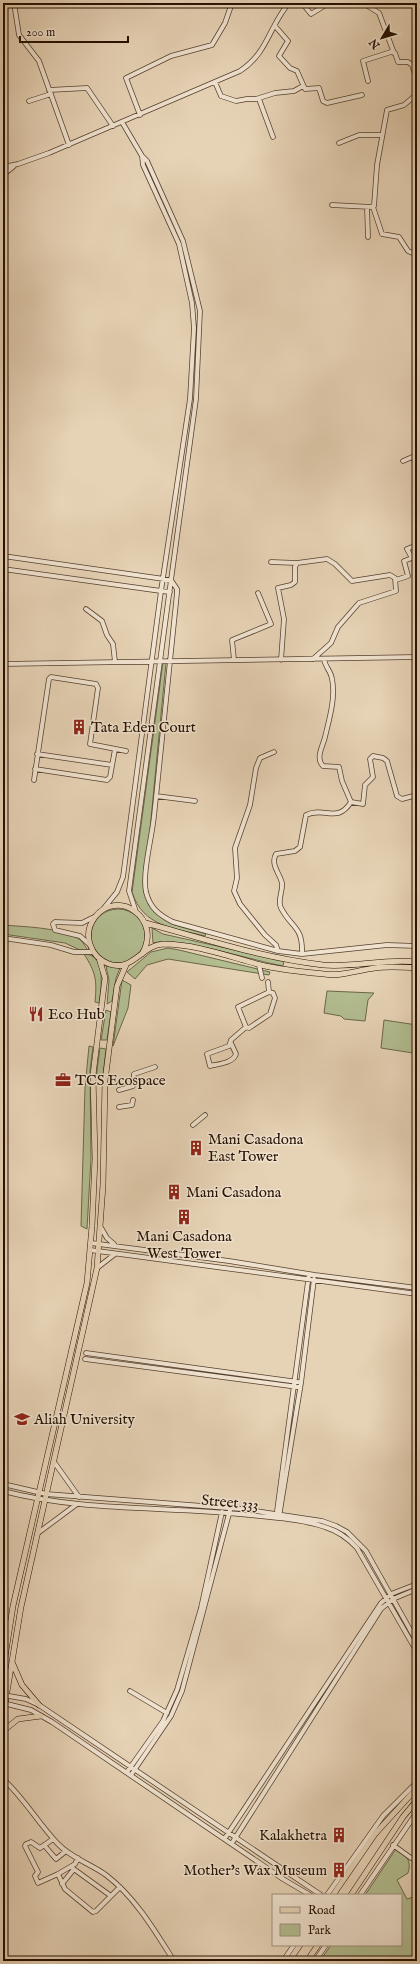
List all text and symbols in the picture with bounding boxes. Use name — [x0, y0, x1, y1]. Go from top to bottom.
scale bar — [20, 18, 128, 44]
north arrow — [362, 18, 402, 58]
text: 200 m — [26, 25, 55, 40]
text: N — [366, 35, 384, 52]
building icon: Tata Eden Court — [70, 718, 88, 736]
place label: Tata Eden Court — [91, 718, 196, 737]
restaurant icon: Eco Hub — [27, 1005, 45, 1023]
place label: Eco Hub — [48, 1005, 105, 1024]
office icon: TCS Ecospace — [54, 1071, 72, 1089]
place label: TCS Ecospace — [75, 1071, 166, 1090]
place label: Mani Casadona East Tower — [208, 1130, 304, 1166]
building icon: Mani Casadona East Tower — [187, 1139, 205, 1157]
building icon: Mani Casadona — [165, 1183, 183, 1201]
place label: Mani Casadona — [186, 1183, 282, 1202]
building icon: Mani Casadona West Tower — [175, 1208, 193, 1226]
place label: Mani Casadona West Tower — [136, 1227, 232, 1263]
school or university icon: Aliah University — [13, 1410, 31, 1428]
place label: Aliah University — [33, 1410, 136, 1429]
street label: Street 333 — [201, 1491, 259, 1514]
place label: Kalakhetra — [259, 1826, 328, 1845]
building icon: Kalakhetra — [330, 1826, 348, 1844]
place label: Mother's Wax Museum — [183, 1861, 327, 1880]
building icon: Mother's Wax Museum — [330, 1861, 348, 1879]
legend — [272, 1894, 402, 1946]
text: Road — [308, 1903, 336, 1918]
text: Park — [308, 1923, 331, 1938]

